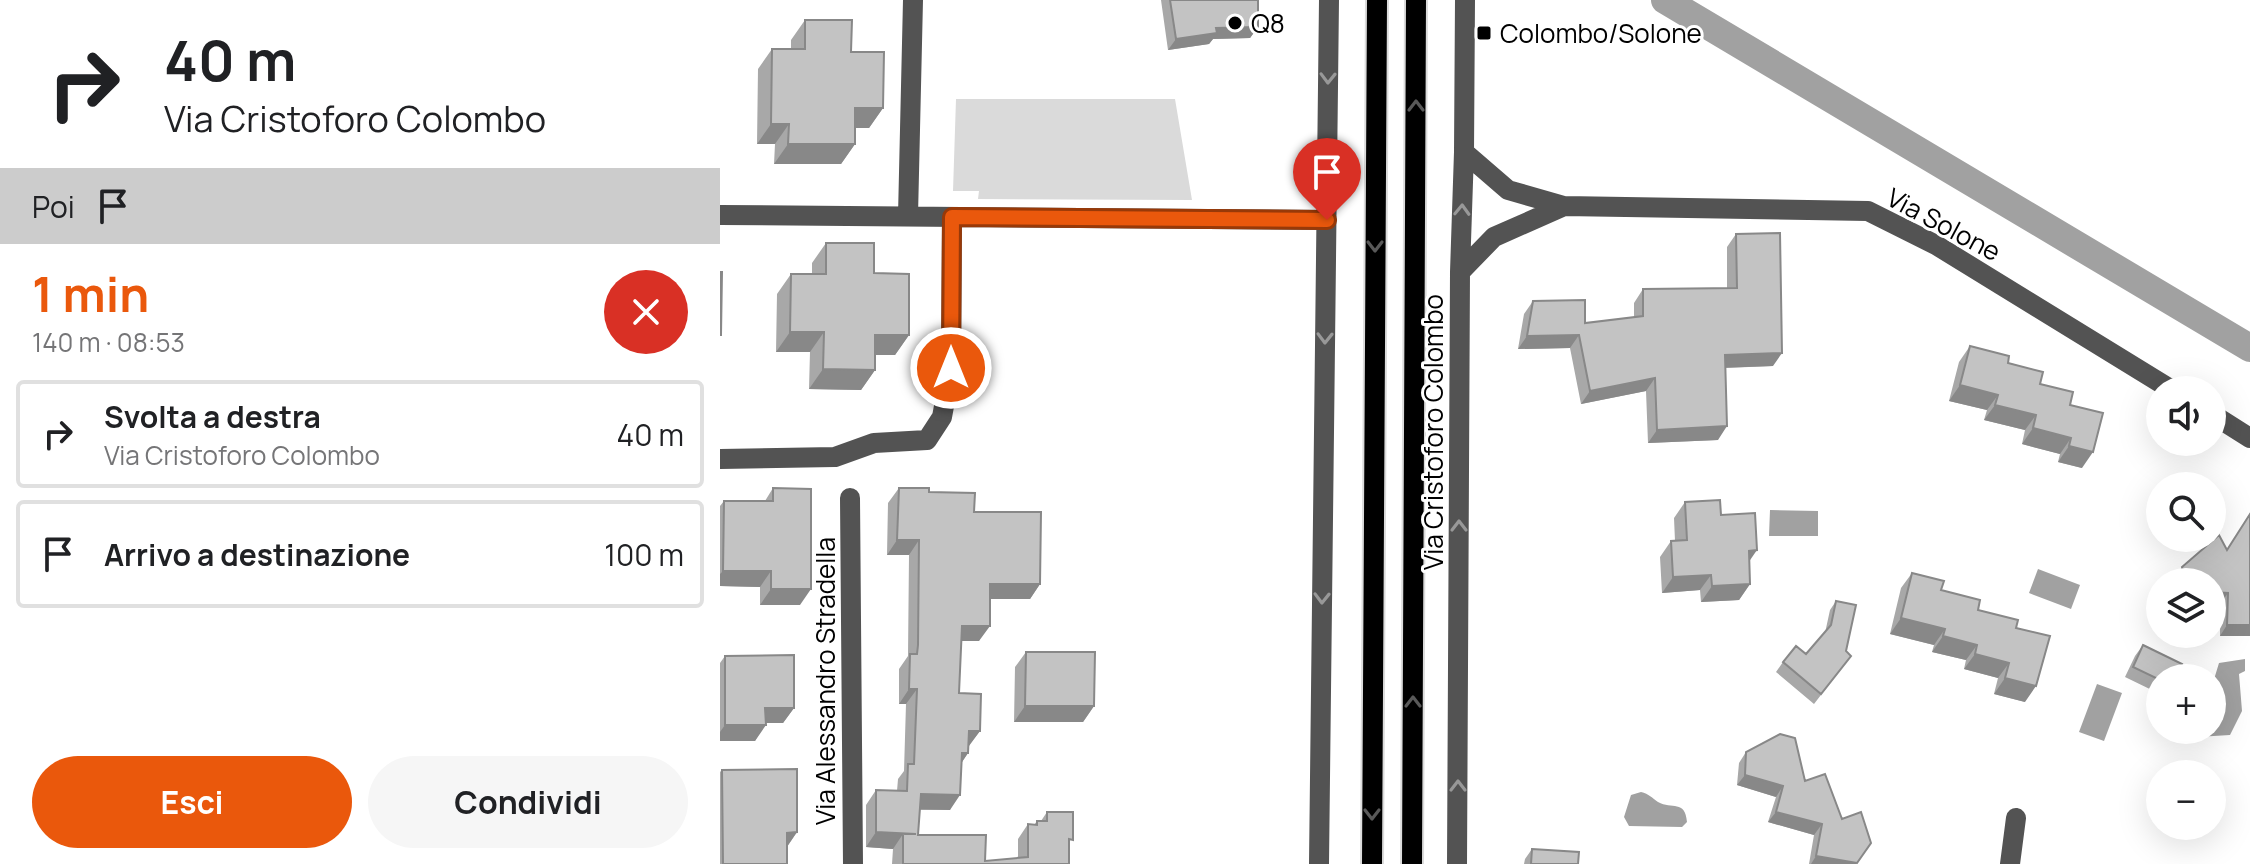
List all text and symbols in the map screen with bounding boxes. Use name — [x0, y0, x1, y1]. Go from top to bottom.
place label: Q8 — [1251, 5, 1285, 41]
marker: Q8 — [1226, 14, 1244, 32]
place label: Colombo/Solone — [1500, 15, 1702, 51]
text: 40 m — [164, 21, 296, 98]
marker: Colombo/Solone — [1475, 24, 1493, 42]
icon: right — [32, 32, 136, 136]
one-way arrow — [1319, 72, 1337, 85]
text: Via Cristoforo Colombo — [164, 94, 546, 143]
one-way arrow — [1407, 99, 1425, 112]
pin — [1293, 138, 1361, 220]
icon: arrive — [1305, 150, 1349, 194]
street label: Via Solone — [1881, 179, 2007, 269]
icon: arrive — [91, 184, 135, 228]
text: Poi — [32, 186, 75, 227]
one-way arrow — [1453, 203, 1470, 216]
one-way arrow — [1366, 240, 1384, 253]
text: 1 min — [32, 261, 149, 326]
button: close — [604, 270, 688, 354]
street label: Via Cristoforo Colombo — [1415, 294, 1451, 570]
text: 140 m · 08:53 — [32, 324, 185, 360]
position arrow — [909, 326, 993, 410]
one-way arrow — [1317, 332, 1334, 345]
map controls — [2146, 376, 2226, 840]
button: sound — [2146, 376, 2226, 456]
text: Svolta a destra — [104, 396, 321, 437]
icon: right — [36, 412, 80, 456]
text: 40 m — [617, 414, 684, 455]
text: Via Cristoforo Colombo — [104, 437, 380, 473]
button: search — [2146, 472, 2226, 552]
one-way arrow — [1450, 519, 1468, 532]
icon: arrive — [36, 532, 80, 576]
text: Arrivo a destinazione — [104, 534, 410, 575]
text: 100 m — [604, 534, 684, 575]
street label: Via Alessandro Stradella — [807, 537, 843, 825]
button: layers — [2146, 568, 2226, 648]
one-way arrow — [1313, 592, 1331, 605]
button: + — [2146, 664, 2226, 744]
one-way arrow — [1404, 695, 1421, 708]
button: Esci — [32, 756, 352, 848]
button: Condividi — [368, 756, 688, 848]
button: − — [2146, 760, 2226, 840]
one-way arrow — [1449, 779, 1466, 792]
one-way arrow — [1363, 808, 1381, 821]

